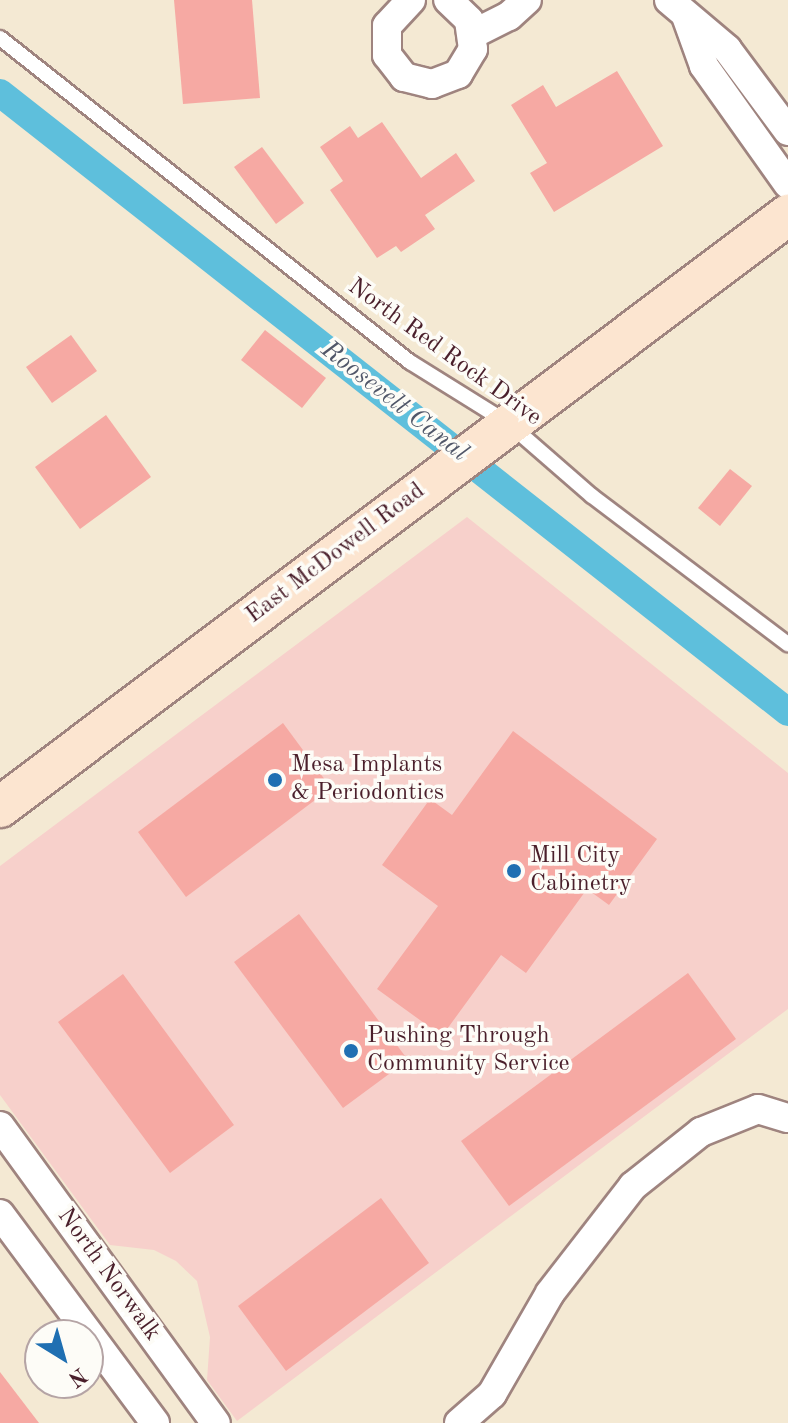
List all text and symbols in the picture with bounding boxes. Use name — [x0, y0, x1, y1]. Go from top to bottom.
street label: North Red Rock Drive — [342, 273, 546, 433]
water label: Roosevelt Canal — [314, 335, 474, 469]
street label: East McDowell Road — [241, 477, 431, 631]
place label: Mesa Implants & Periodontics — [291, 752, 444, 808]
marker: Mesa Implants & Periodontics — [266, 771, 284, 789]
place label: Mill City Cabinetry — [530, 843, 632, 899]
marker: Mill City Cabinetry — [505, 862, 523, 880]
place label: Pushing Through Community Service — [367, 1023, 570, 1079]
marker: Pushing Through Community Service — [342, 1042, 360, 1060]
street label: North Norwalk — [50, 1203, 166, 1347]
north arrow — [24, 1319, 104, 1399]
text: N — [64, 1363, 91, 1390]

